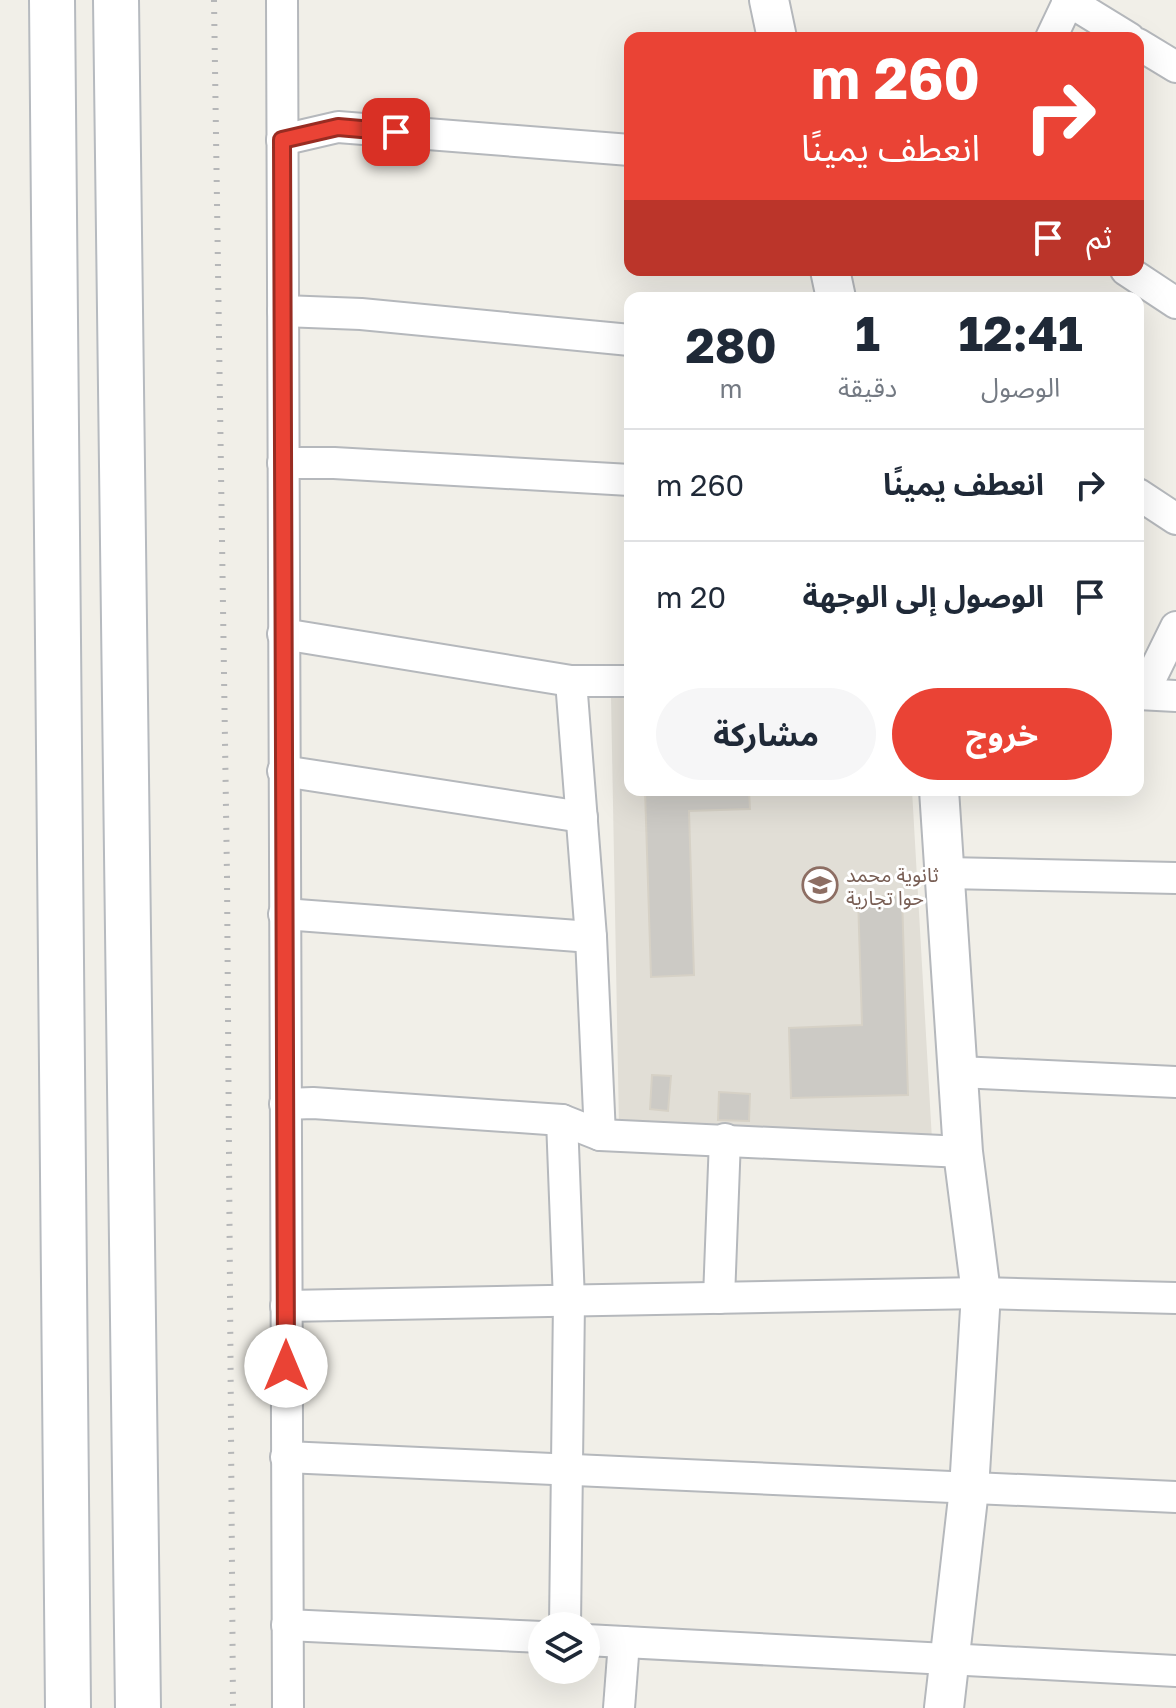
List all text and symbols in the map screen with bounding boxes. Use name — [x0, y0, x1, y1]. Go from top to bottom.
text: 260 m — [811, 44, 980, 111]
icon: right — [1008, 64, 1112, 168]
pin — [362, 98, 430, 166]
icon: arrive — [374, 110, 418, 154]
text: انعطف يمينًا — [801, 126, 980, 169]
icon: arrive — [1026, 216, 1070, 260]
text: ثم — [1086, 219, 1112, 255]
text: 1 — [855, 304, 880, 362]
text: 12:41 — [959, 304, 1083, 362]
text: 280 — [685, 316, 777, 374]
text: دقيقة — [838, 372, 897, 403]
text: الوصول — [981, 372, 1060, 403]
text: m — [719, 373, 743, 404]
icon: right — [1068, 463, 1112, 507]
text: انعطف يمينًا — [883, 466, 1044, 502]
text: 260 m — [656, 467, 744, 503]
icon: arrive — [1068, 575, 1112, 619]
text: الوصول إلى الوجهة — [802, 578, 1044, 614]
text: 20 m — [656, 579, 726, 615]
button: مشاركة — [656, 688, 876, 780]
button: خروج — [892, 688, 1112, 780]
place label: ثانوية محمد حوا تجارية — [846, 862, 939, 910]
school or university icon: ثانوية محمد حوا تجارية — [801, 866, 839, 904]
position arrow — [244, 1324, 328, 1408]
map controls — [528, 1612, 600, 1684]
button: layers — [528, 1612, 600, 1684]

